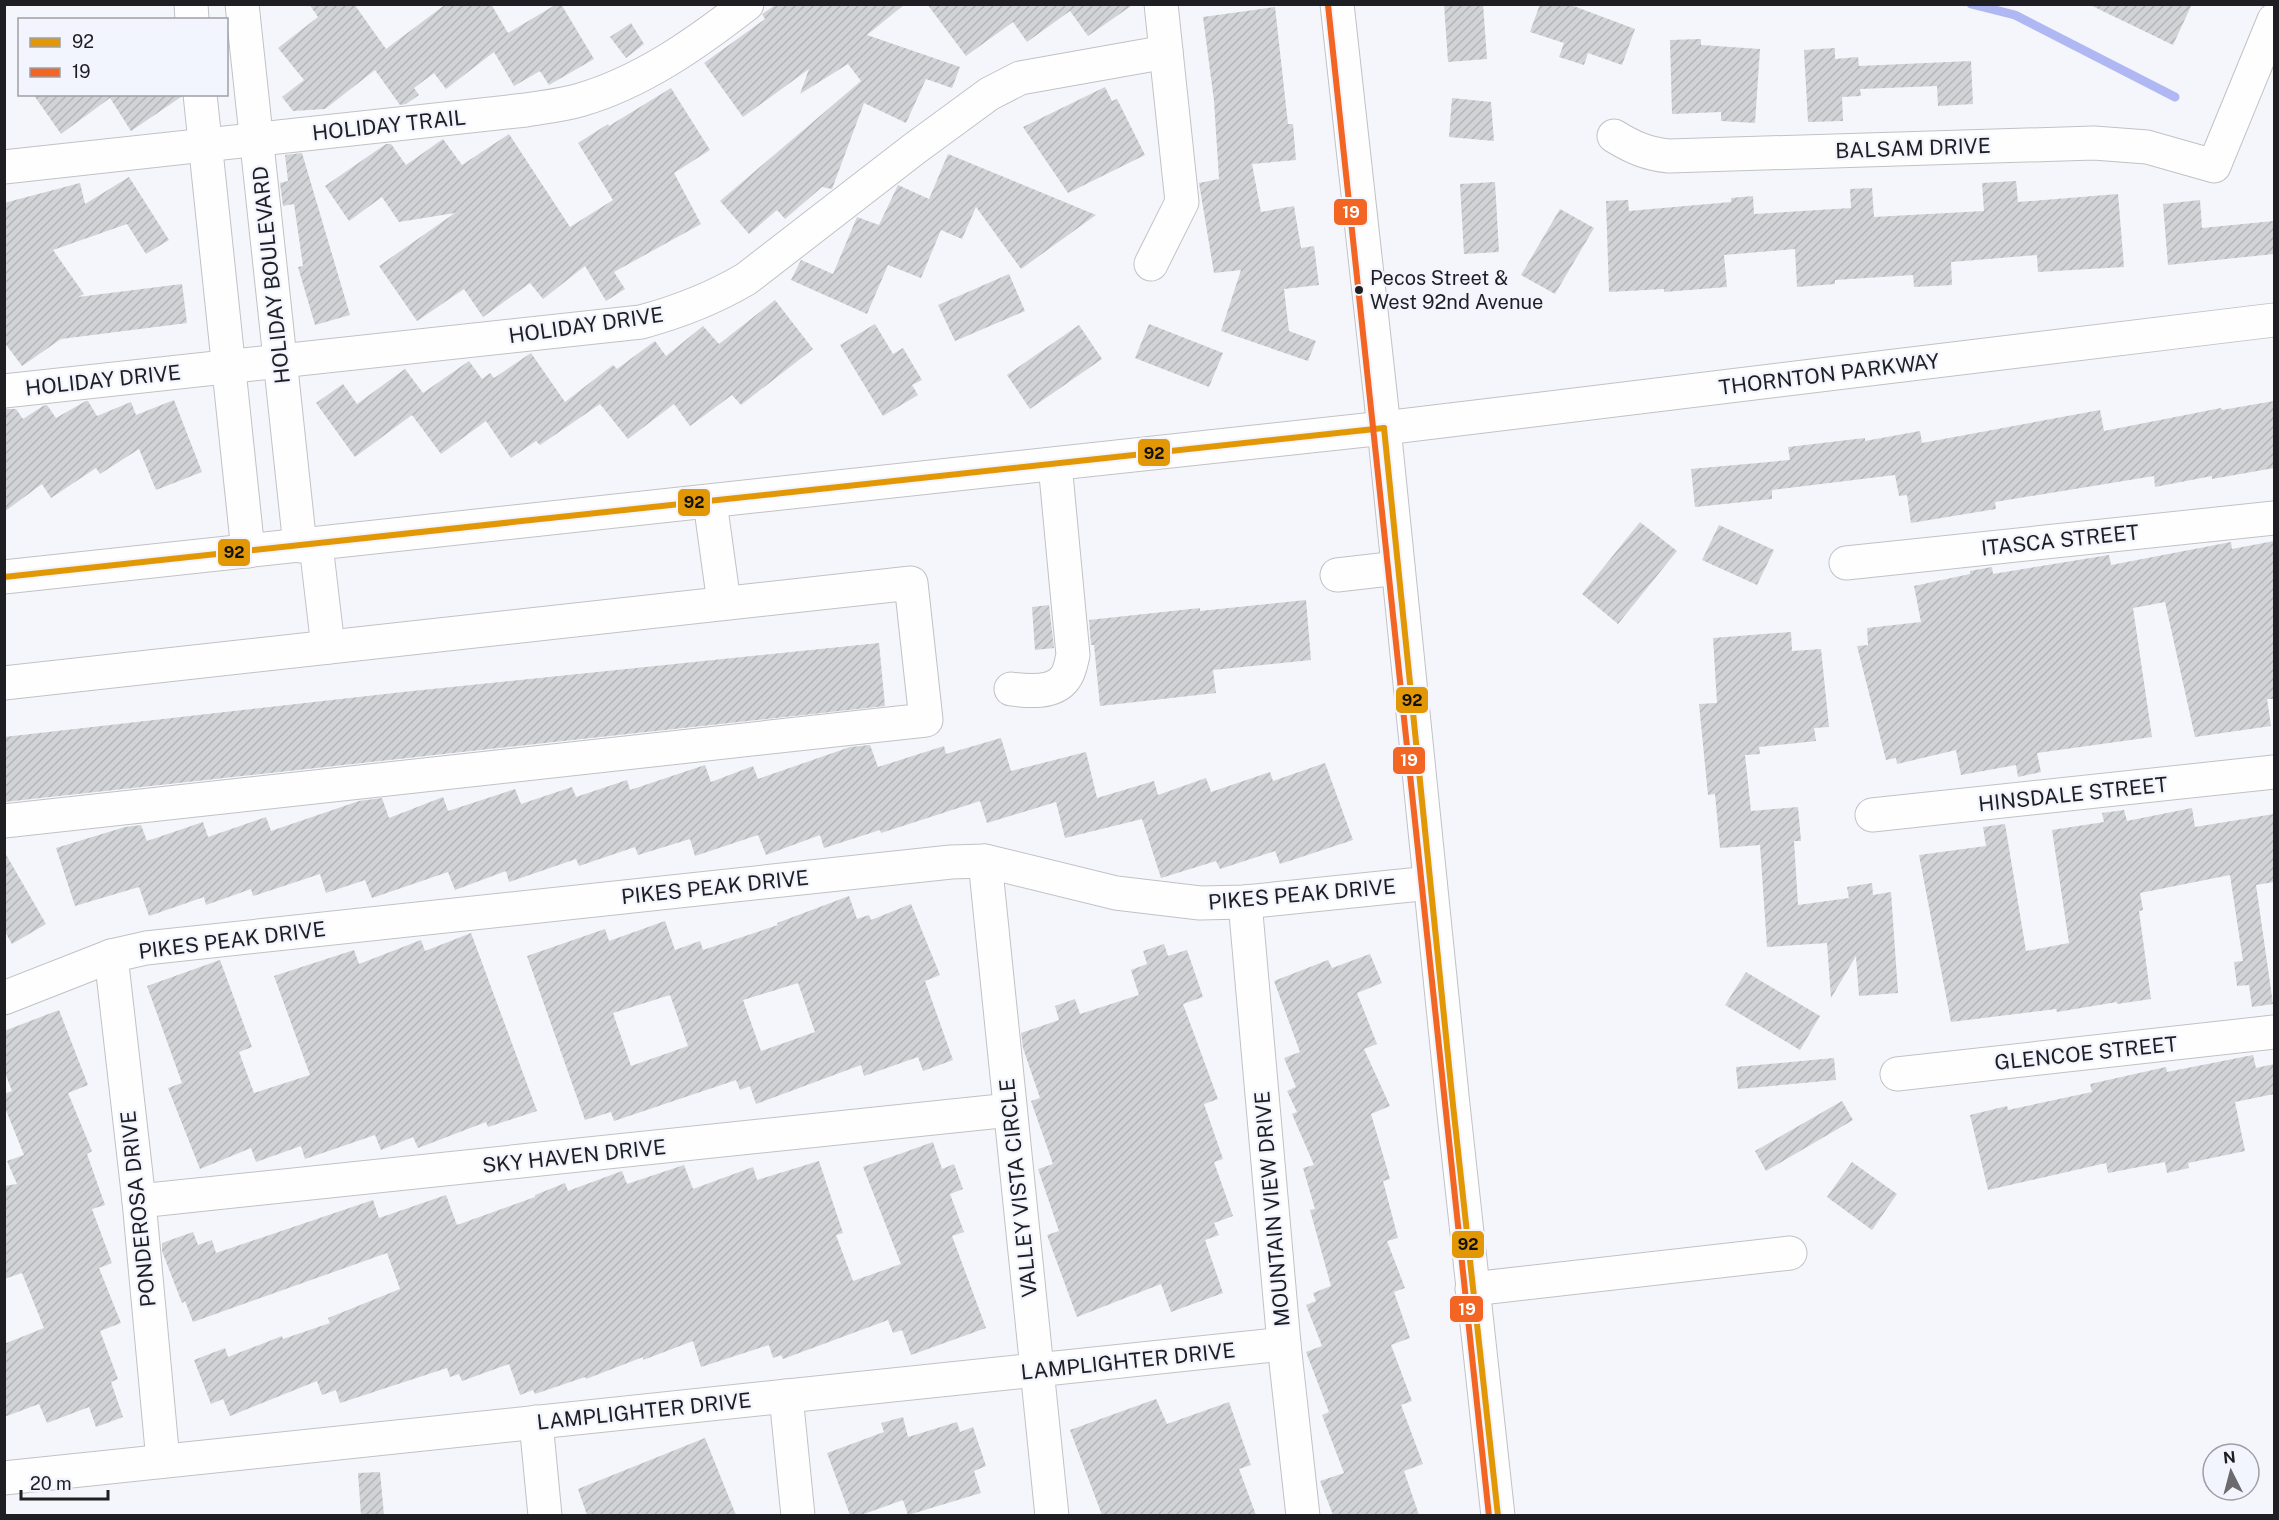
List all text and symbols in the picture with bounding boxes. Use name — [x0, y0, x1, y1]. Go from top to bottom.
legend — [18, 18, 228, 96]
text: 92 — [72, 31, 94, 52]
text: 19 — [72, 61, 91, 82]
street label: HOLIDAY TRAIL — [311, 105, 467, 145]
street label: BALSAM DRIVE — [1835, 133, 1991, 163]
street label: HOLIDAY BOULEVARD — [247, 165, 295, 385]
line badge: 19 — [1333, 198, 1368, 226]
text: 19 — [1342, 203, 1360, 222]
place label: Pecos Street & West 92nd Avenue — [1370, 266, 1543, 314]
marker: Pecos Street & West 92nd Avenue — [1353, 284, 1365, 296]
street label: HOLIDAY DRIVE — [507, 302, 665, 348]
street label: THORNTON PARKWAY — [1717, 348, 1941, 400]
street label: HOLIDAY DRIVE — [24, 359, 182, 401]
line badge: 92 — [1137, 438, 1171, 467]
text: 92 — [1144, 444, 1164, 463]
line badge: 92 — [677, 488, 711, 517]
text: 92 — [684, 493, 704, 512]
street label: ITASCA STREET — [1980, 519, 2140, 561]
line badge: 92 — [217, 538, 251, 567]
text: 92 — [224, 543, 244, 562]
line badge: 92 — [1395, 686, 1429, 714]
text: 92 — [1402, 691, 1422, 710]
line badge: 19 — [1392, 746, 1426, 775]
text: 19 — [1400, 751, 1418, 770]
street label: HINSDALE STREET — [1977, 772, 2169, 816]
street label: PIKES PEAK DRIVE — [620, 865, 810, 909]
street label: PIKES PEAK DRIVE — [1207, 873, 1397, 915]
street label: PIKES PEAK DRIVE — [137, 916, 327, 964]
street label: GLENCOE STREET — [1993, 1031, 2179, 1075]
street label: VALLEY VISTA CIRCLE — [994, 1077, 1042, 1299]
street label: MOUNTAIN VIEW DRIVE — [1249, 1090, 1295, 1328]
street label: PONDEROSA DRIVE — [115, 1110, 161, 1308]
street label: SKY HAVEN DRIVE — [481, 1134, 667, 1178]
line badge: 92 — [1451, 1230, 1485, 1259]
text: 92 — [1458, 1235, 1478, 1254]
line badge: 19 — [1449, 1295, 1484, 1323]
text: 19 — [1458, 1300, 1476, 1319]
street label: LAMPLIGHTER DRIVE — [1019, 1337, 1237, 1385]
street label: LAMPLIGHTER DRIVE — [535, 1387, 753, 1435]
north arrow — [2201, 1442, 2261, 1502]
text: N — [2222, 1447, 2237, 1468]
scale bar — [21, 1463, 108, 1501]
text: 20 m — [30, 1473, 72, 1494]

